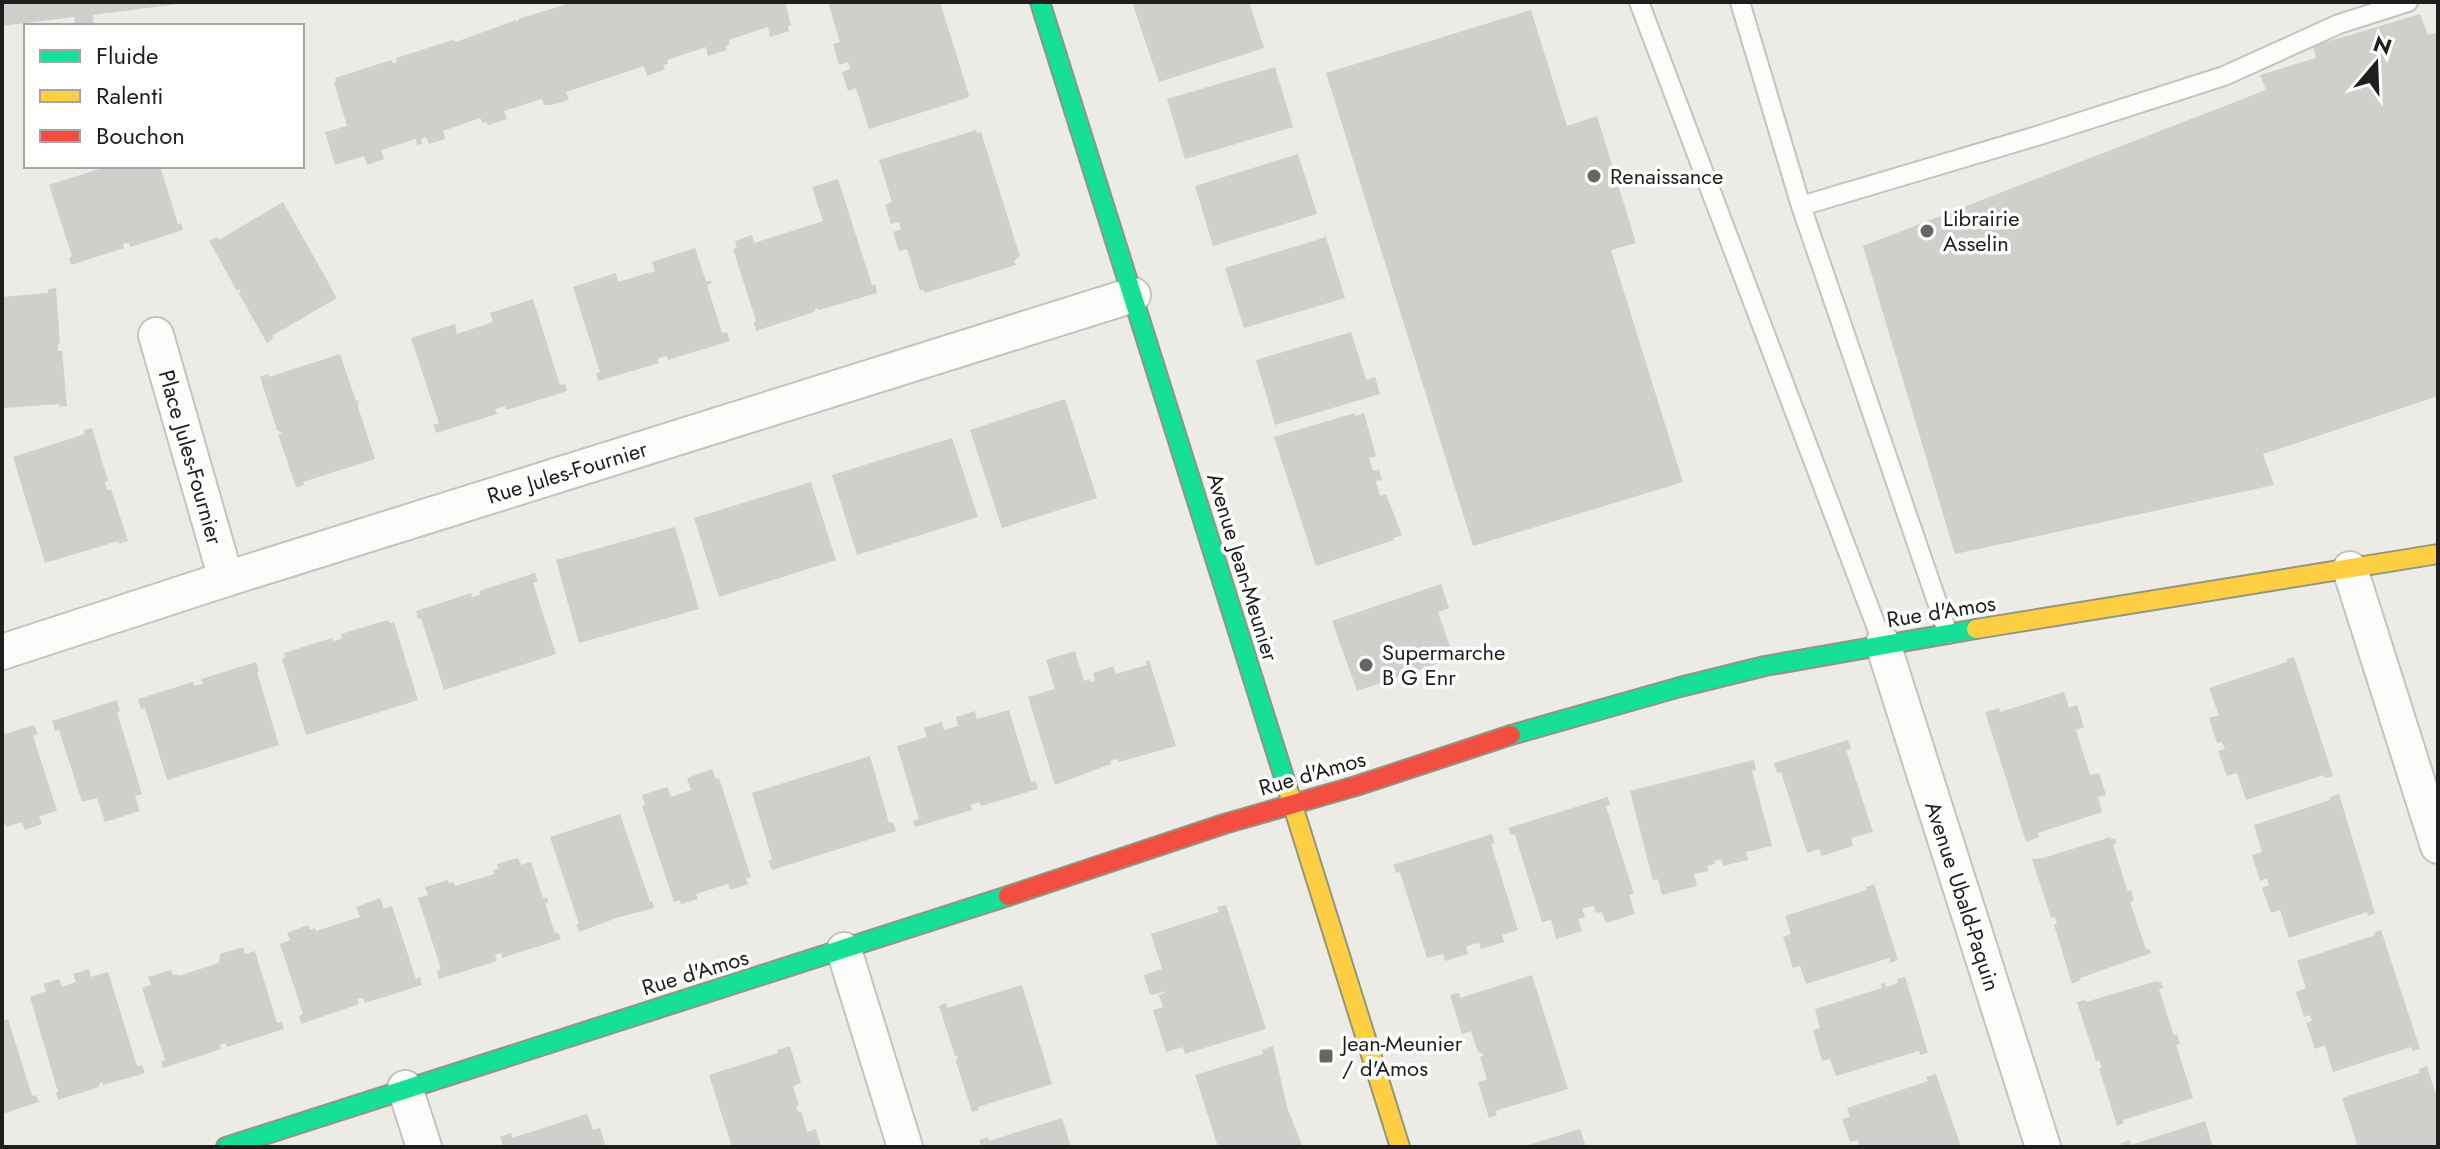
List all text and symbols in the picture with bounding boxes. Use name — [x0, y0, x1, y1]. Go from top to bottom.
legend — [24, 24, 304, 168]
north arrow — [2336, 24, 2416, 104]
text: N — [2369, 27, 2396, 63]
text: Fluide — [96, 38, 158, 73]
text: Ralenti — [96, 78, 163, 113]
text: Bouchon — [96, 118, 185, 153]
place label: Renaissance — [1610, 160, 1723, 192]
marker: Renaissance — [1585, 167, 1603, 185]
place label: Librairie Asselin — [1943, 202, 2020, 259]
marker: Librairie Asselin — [1918, 222, 1936, 240]
street label: Place Jules-Fournier — [151, 366, 231, 549]
street label: Rue Jules-Fournier — [483, 432, 652, 512]
street label: Avenue Jean-Meunier — [1199, 469, 1287, 666]
street label: Rue d'Amos — [1884, 587, 1998, 635]
place label: Supermarche B G Enr — [1382, 636, 1505, 693]
marker: Supermarche B G Enr — [1357, 656, 1375, 674]
street label: Rue d'Amos — [1255, 742, 1369, 804]
street label: Avenue Ubald-Paquin — [1917, 797, 2009, 995]
street label: Rue d'Amos — [638, 941, 752, 1003]
place label: Jean-Meunier / d'Amos — [1339, 1027, 1463, 1084]
marker: Jean-Meunier / d'Amos — [1317, 1047, 1335, 1065]

